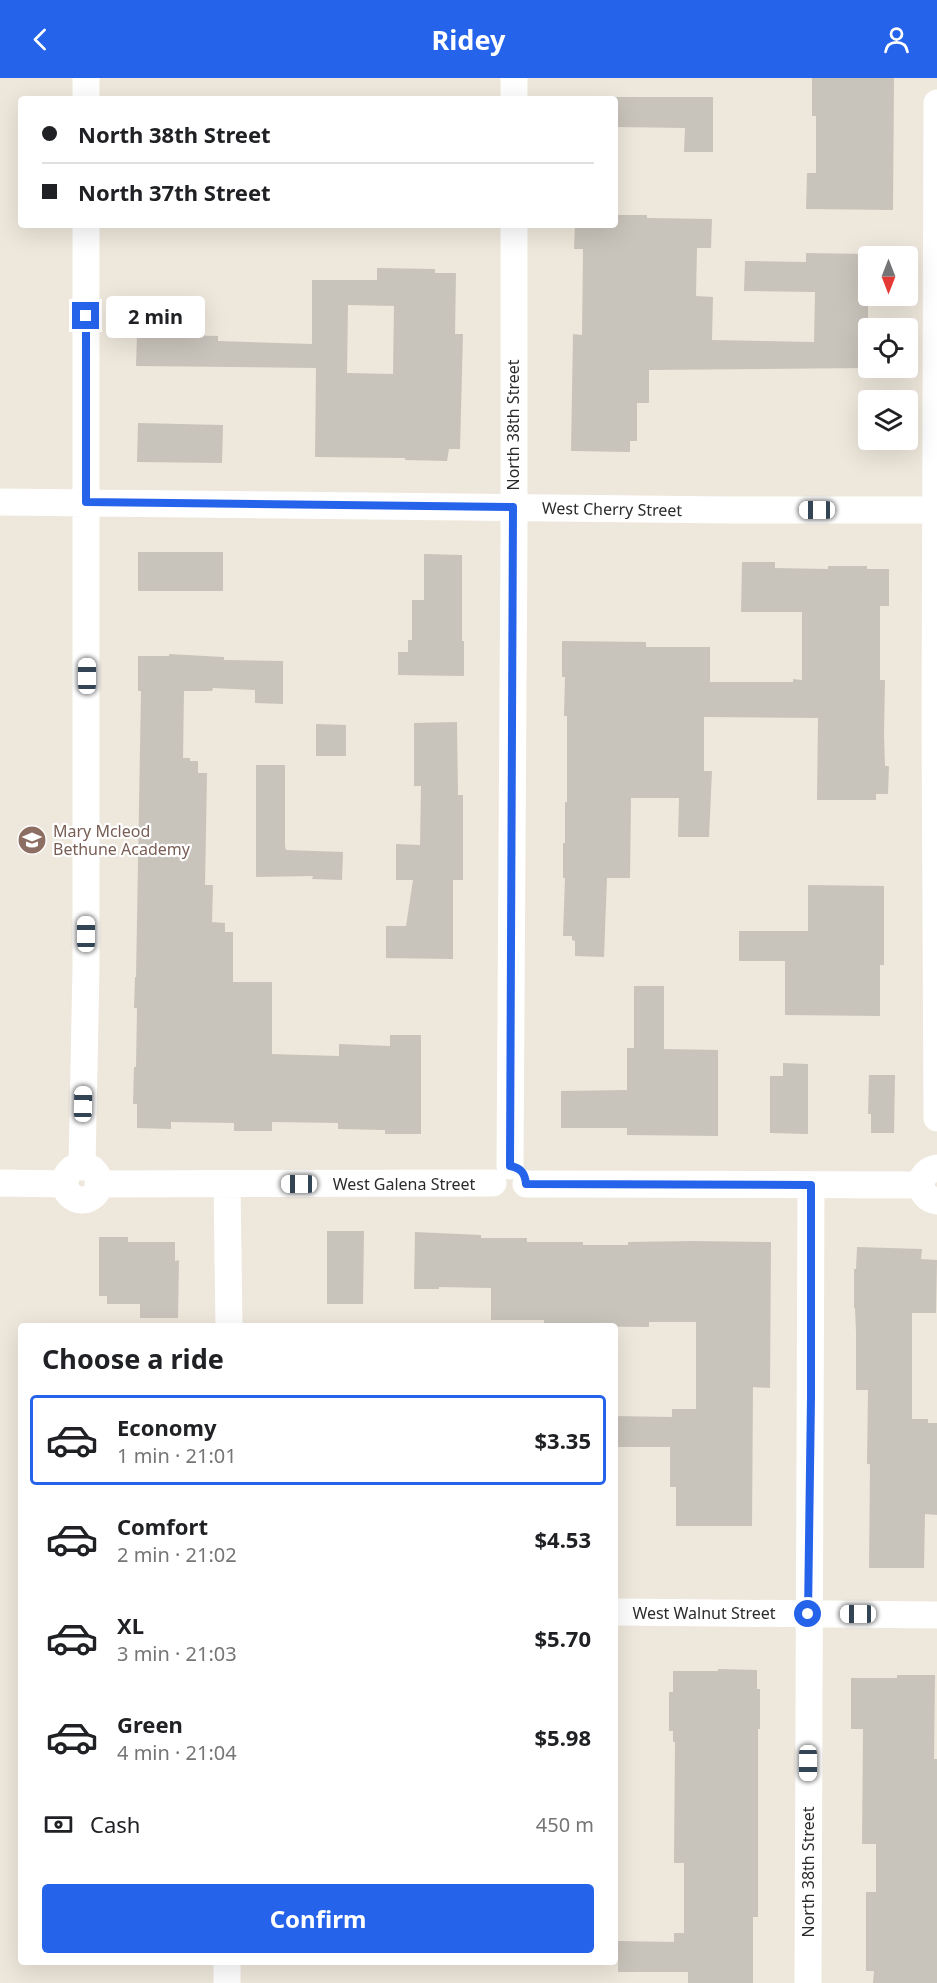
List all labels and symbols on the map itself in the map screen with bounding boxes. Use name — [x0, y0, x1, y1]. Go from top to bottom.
north arrow — [858, 246, 918, 306]
callout: 2 min — [107, 295, 206, 337]
route end — [72, 302, 99, 329]
street label: North 38th Street — [502, 359, 524, 491]
street label: West Cherry Street — [542, 497, 683, 521]
car — [799, 501, 835, 519]
car — [78, 658, 96, 694]
place label: Mary Mcleod Bethune Academy — [53, 820, 191, 860]
school or university icon: Mary Mcleod Bethune Academy — [16, 824, 48, 856]
car — [77, 916, 95, 952]
car — [74, 1086, 92, 1122]
street label: West Galena Street — [333, 1173, 476, 1195]
car — [281, 1175, 317, 1193]
route start — [794, 1600, 821, 1627]
street label: West Walnut Street — [632, 1602, 776, 1624]
car — [840, 1605, 876, 1623]
car — [799, 1745, 817, 1781]
street label: North 38th Street — [797, 1806, 819, 1938]

